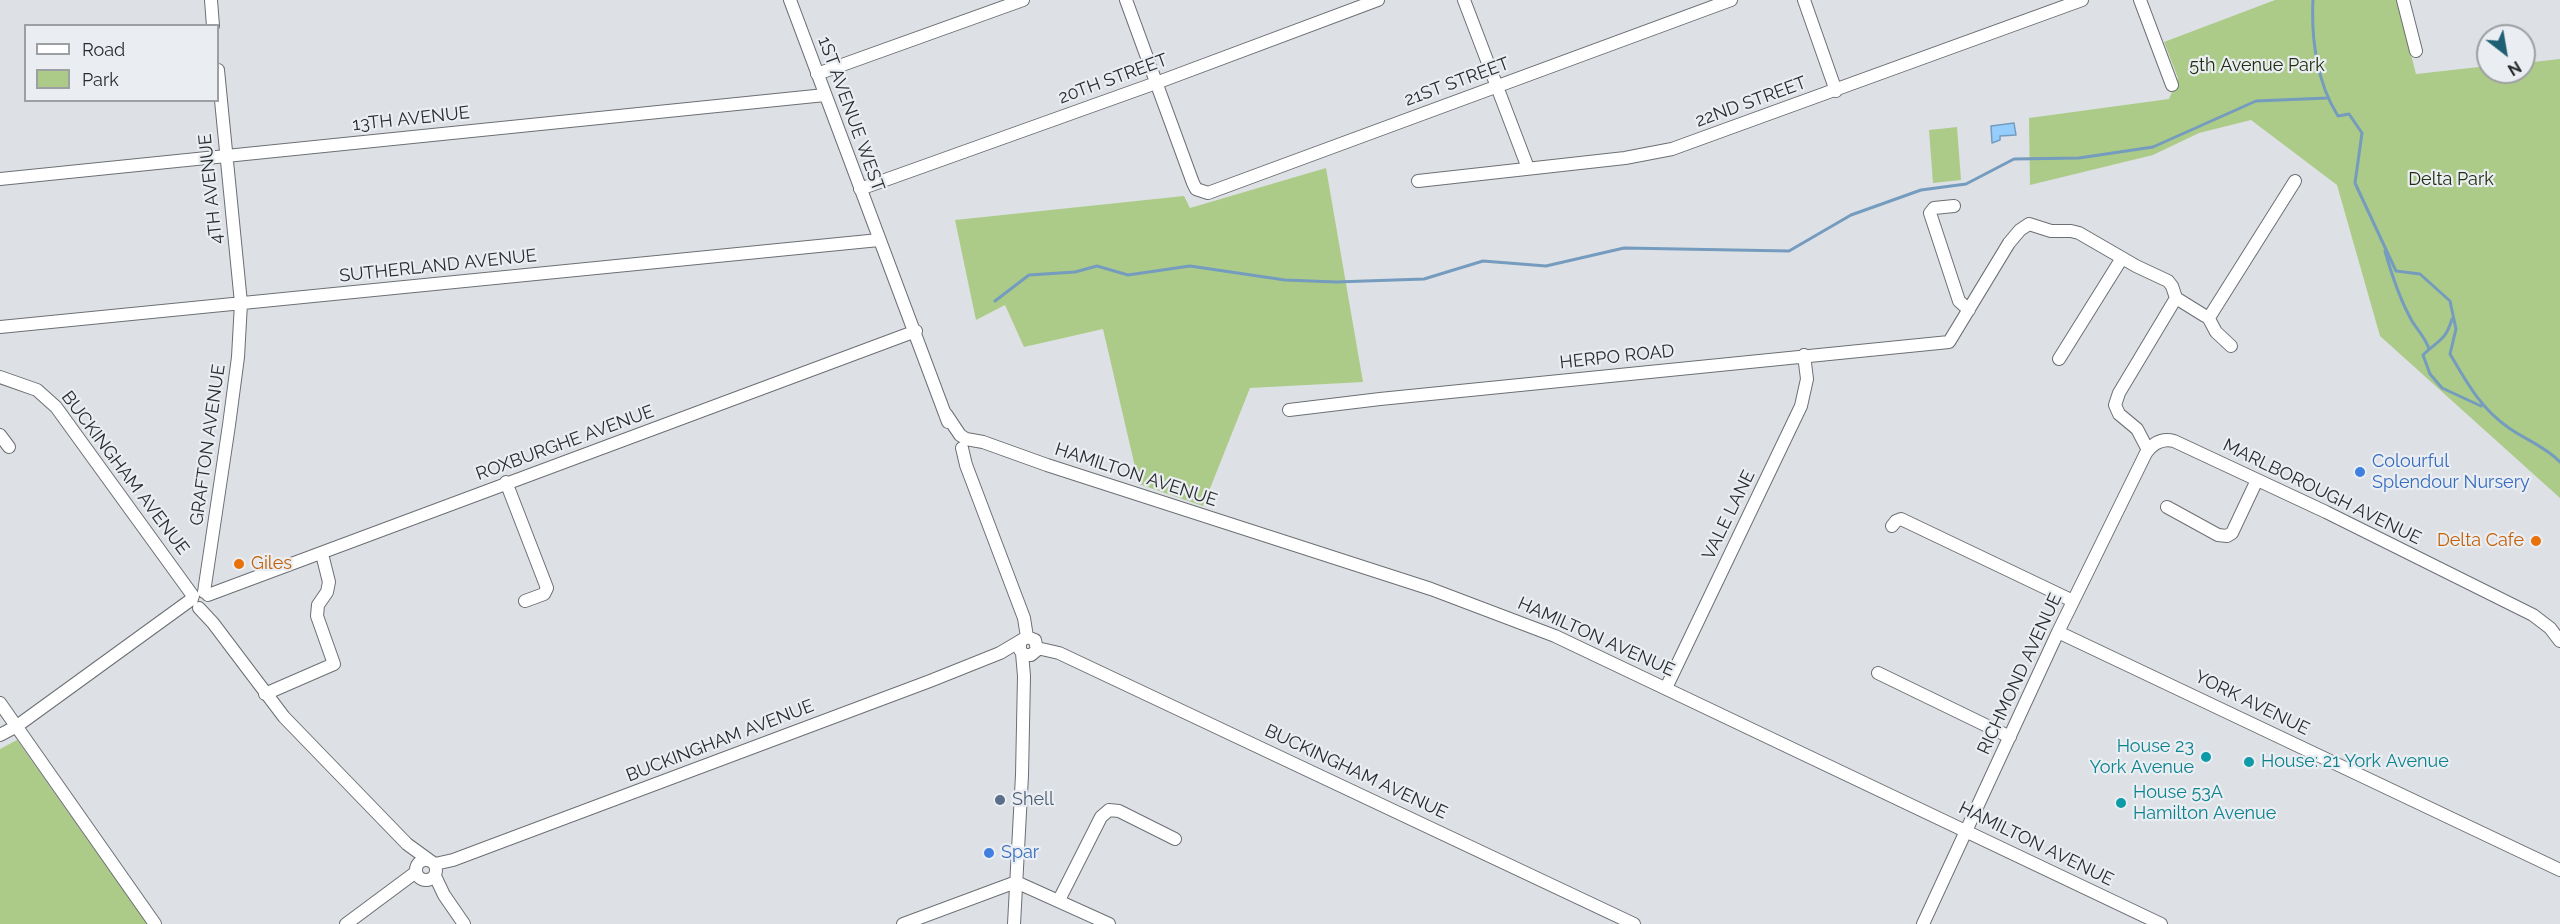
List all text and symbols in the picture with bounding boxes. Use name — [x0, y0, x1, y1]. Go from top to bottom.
legend — [24, 24, 219, 102]
north arrow — [2476, 24, 2536, 84]
street label: 1ST AVENUE WEST — [813, 34, 889, 194]
text: Road — [82, 39, 125, 60]
street label: 20TH STREET — [1055, 49, 1171, 109]
street label: 21ST STREET — [1402, 53, 1512, 111]
park label: 5th Avenue Park — [2189, 55, 2325, 77]
text: N — [2504, 57, 2525, 79]
text: Park — [82, 69, 119, 90]
street label: 22ND STREET — [1692, 72, 1810, 132]
street label: 13TH AVENUE — [351, 102, 471, 136]
street label: 4TH AVENUE — [194, 133, 228, 245]
park label: Delta Park — [2408, 169, 2494, 191]
street label: SUTHERLAND AVENUE — [338, 245, 538, 287]
street label: HERPO ROAD — [1559, 340, 1675, 374]
street label: GRAFTON AVENUE — [186, 363, 230, 527]
street label: BUCKINGHAM AVENUE — [56, 387, 194, 559]
street label: ROXBURGHE AVENUE — [473, 401, 657, 485]
street label: MARLBOROUGH AVENUE — [2219, 434, 2425, 550]
street label: HAMILTON AVENUE — [1052, 439, 1220, 511]
place label: Colourful Splendour Nursery — [2372, 451, 2530, 494]
marker: Colourful Splendour Nursery — [2353, 465, 2367, 479]
street label: VALE LANE — [1698, 467, 1760, 563]
place label: Delta Cafe — [2437, 530, 2524, 552]
marker: Delta Cafe — [2529, 534, 2543, 548]
place label: Giles — [251, 553, 292, 575]
marker: Giles — [232, 557, 246, 571]
street label: RICHMOND AVENUE — [1973, 590, 2067, 758]
street label: HAMILTON AVENUE — [1514, 593, 1678, 681]
street label: YORK AVENUE — [2191, 666, 2313, 740]
street label: BUCKINGHAM AVENUE — [623, 695, 817, 787]
street label: BUCKINGHAM AVENUE — [1261, 720, 1451, 824]
place label: House 23 York Avenue — [2090, 736, 2194, 778]
marker: House 23 York Avenue — [2199, 750, 2213, 764]
place label: House: 21 York Avenue — [2261, 751, 2449, 773]
marker: House: 21 York Avenue — [2242, 755, 2256, 769]
place label: House 53A Hamilton Avenue — [2133, 782, 2276, 824]
place label: Shell — [1012, 789, 1054, 811]
marker: Shell — [993, 793, 1007, 807]
marker: House 53A Hamilton Avenue — [2114, 796, 2128, 810]
street label: HAMILTON AVENUE — [1955, 797, 2117, 891]
place label: Spar — [1001, 842, 1039, 864]
marker: Spar — [982, 846, 996, 860]

